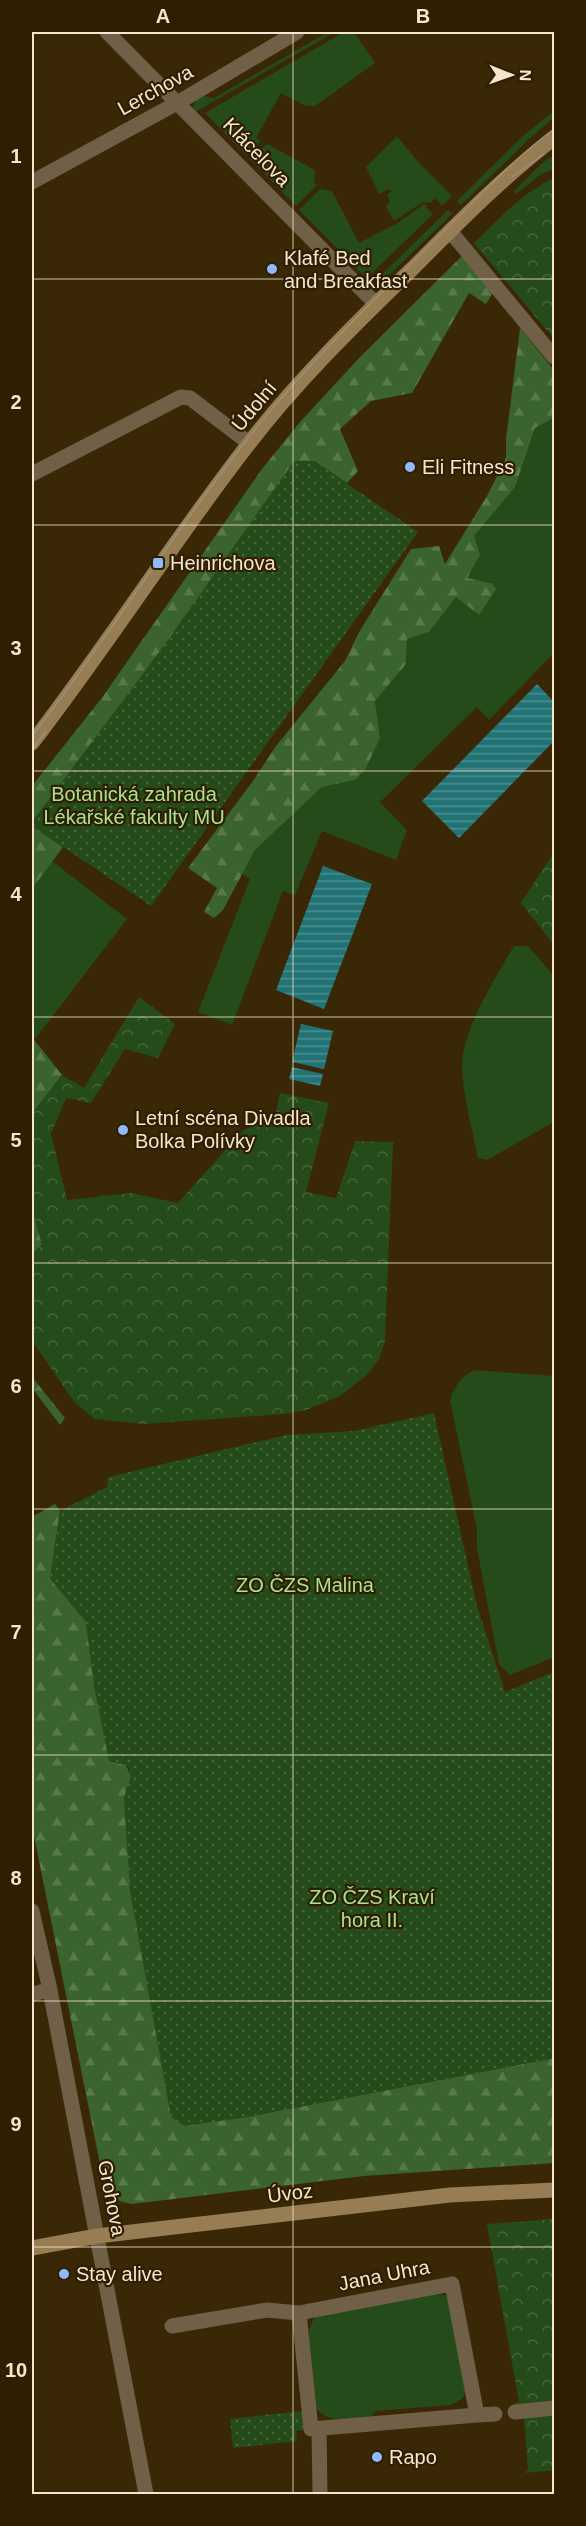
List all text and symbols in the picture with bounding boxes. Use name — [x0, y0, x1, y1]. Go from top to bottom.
text: A — [156, 5, 170, 27]
text: B — [416, 5, 430, 27]
north arrow — [481, 45, 541, 105]
street label: Lerchova — [114, 60, 197, 120]
text: N — [517, 69, 534, 81]
street label: Klácelova — [219, 113, 296, 191]
text: 1 — [10, 145, 22, 167]
place label: Klafé Bed and Breakfast — [284, 247, 408, 292]
marker: Klafé Bed and Breakfast — [265, 262, 279, 276]
street label: Údolní — [227, 376, 281, 435]
text: 2 — [10, 391, 22, 413]
place label: Eli Fitness — [422, 456, 514, 478]
marker: Eli Fitness — [403, 460, 417, 474]
place label: Heinrichova — [170, 552, 276, 574]
marker: Heinrichova — [151, 556, 165, 570]
text: 3 — [10, 637, 22, 659]
park label: Botanická zahrada Lékařské fakulty MU — [43, 783, 225, 828]
text: 4 — [10, 883, 22, 905]
place label: Letní scéna Divadla Bolka Polívky — [135, 1107, 312, 1152]
marker: Letní scéna Divadla Bolka Polívky — [116, 1123, 130, 1137]
text: 5 — [10, 1129, 22, 1151]
text: 6 — [10, 1375, 22, 1397]
park label: ZO ČZS Malina — [236, 1574, 375, 1596]
text: 7 — [10, 1621, 22, 1643]
text: 8 — [10, 1867, 22, 1889]
park label: ZO ČZS Kraví hora II. — [309, 1886, 435, 1931]
text: 9 — [10, 2113, 22, 2135]
street label: Grohova — [94, 2158, 130, 2239]
street label: Úvoz — [266, 2179, 314, 2207]
street label: Jana Uhra — [337, 2255, 432, 2295]
place label: Stay alive — [76, 2263, 163, 2285]
marker: Stay alive — [57, 2267, 71, 2281]
text: 10 — [5, 2359, 27, 2381]
place label: Rapo — [389, 2446, 437, 2468]
marker: Rapo — [370, 2450, 384, 2464]

